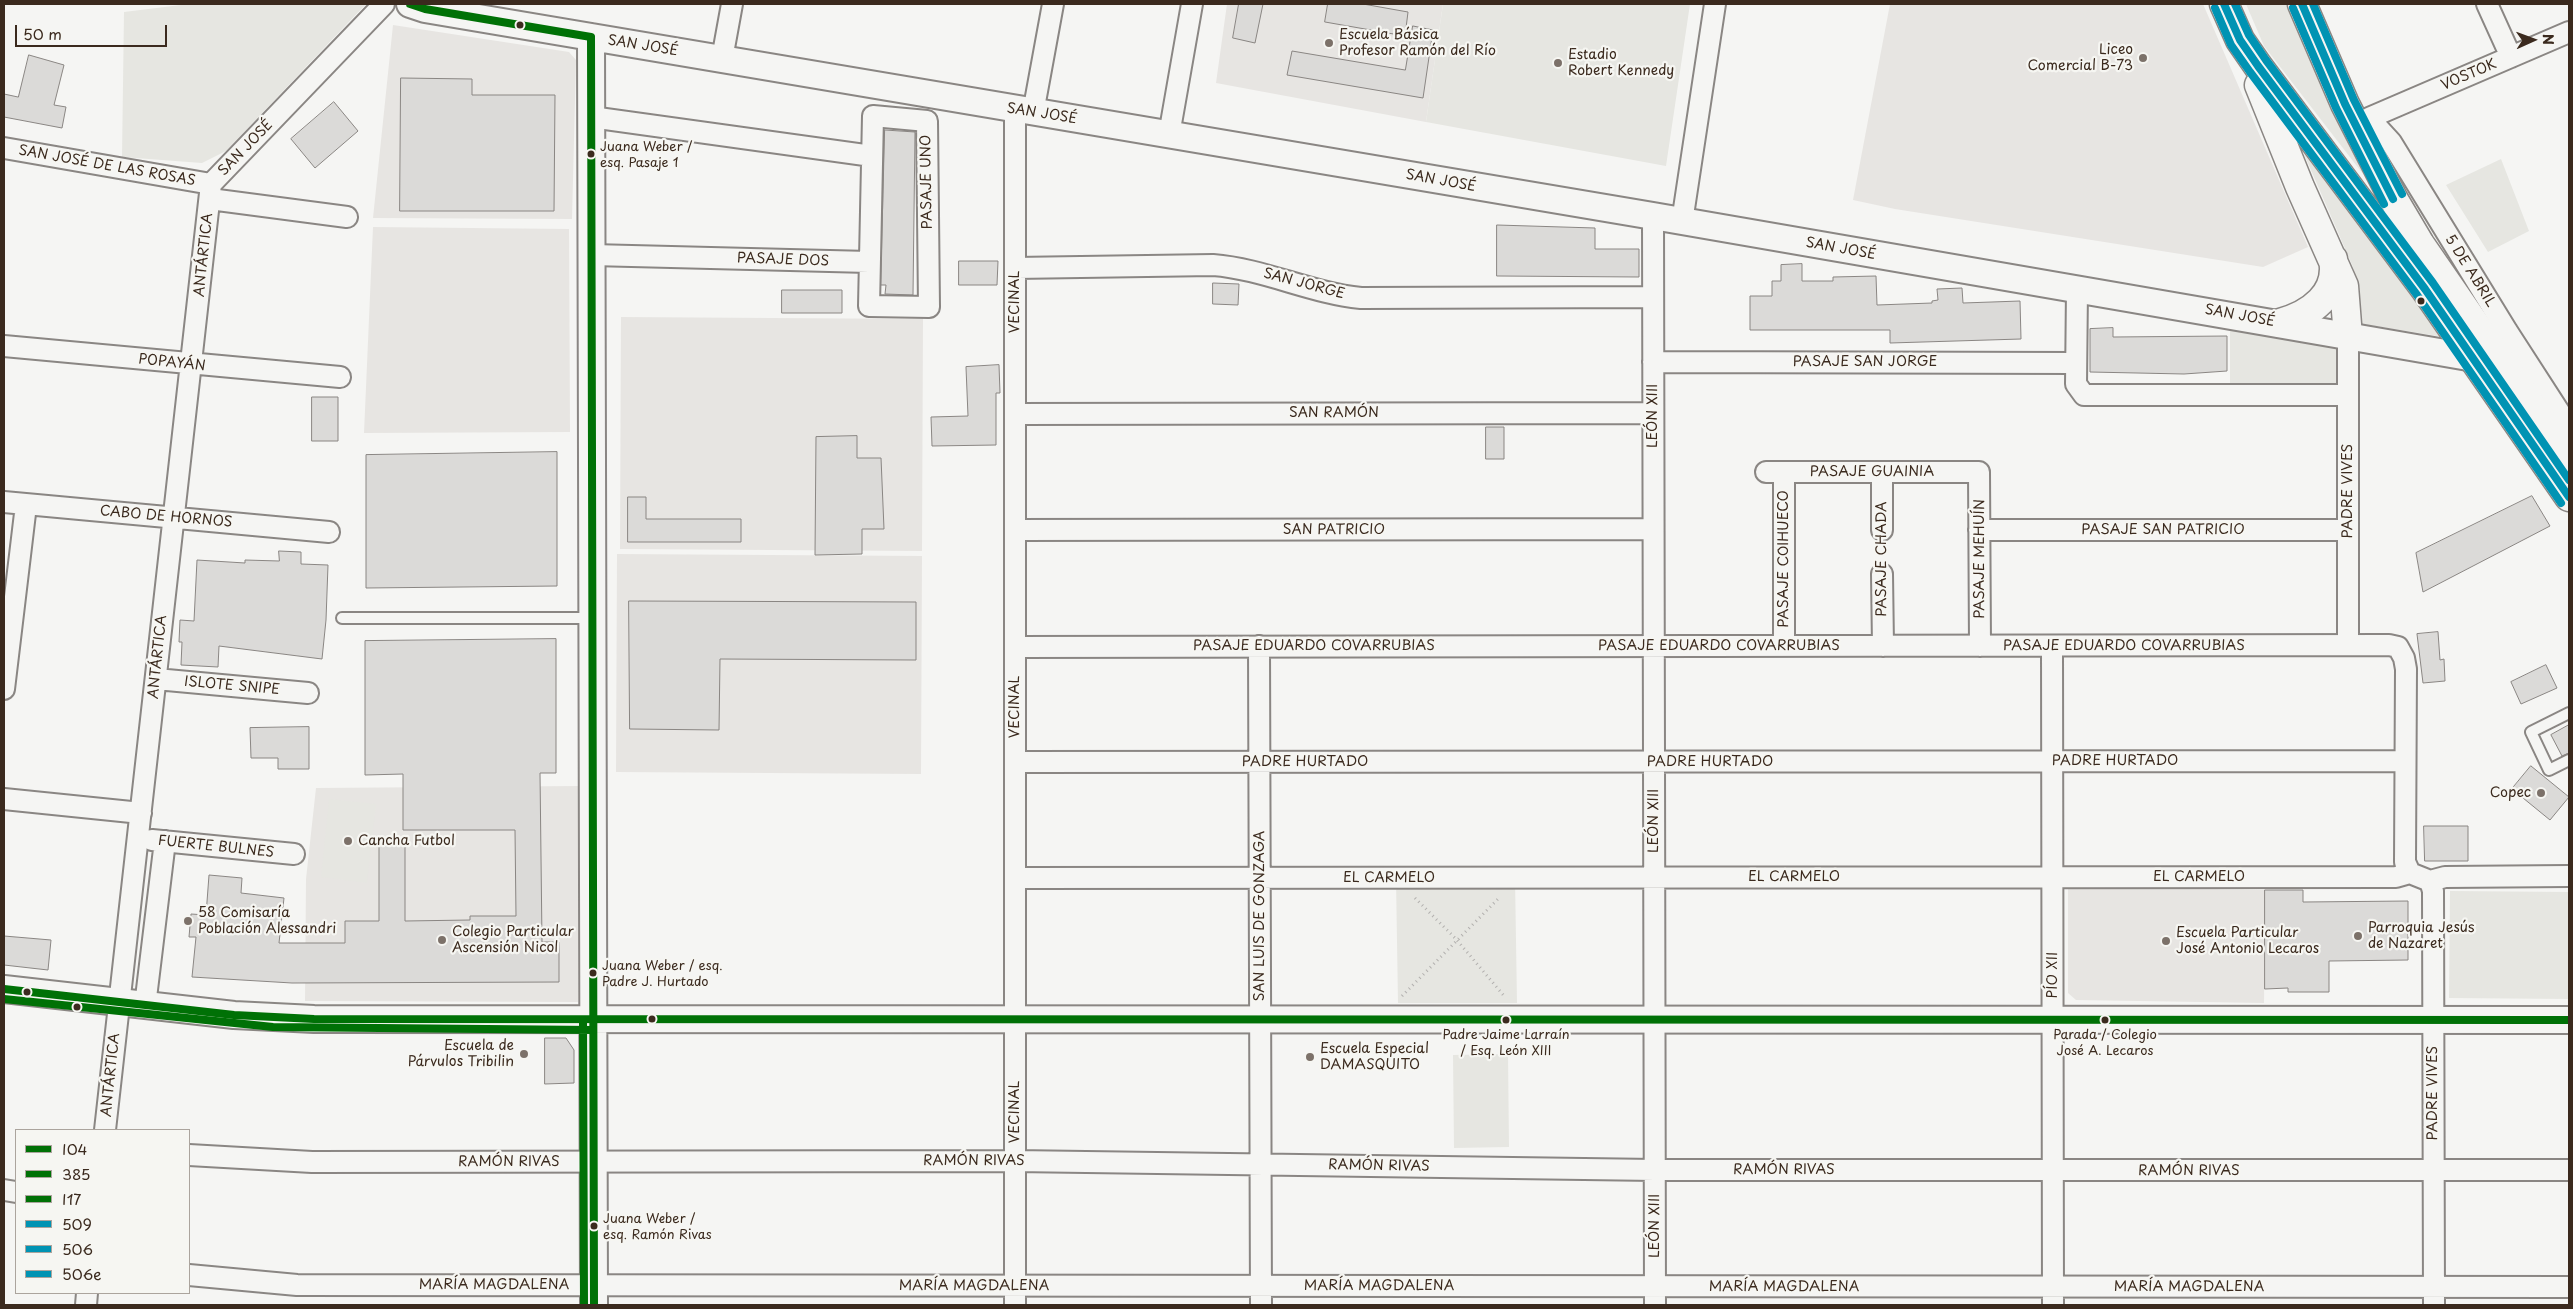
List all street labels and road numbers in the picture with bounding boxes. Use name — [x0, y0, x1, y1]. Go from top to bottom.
street label: SAN JOSÉ — [607, 32, 679, 60]
street label: VOSTOK — [2439, 56, 2499, 94]
street label: SAN JOSÉ — [1006, 100, 1078, 128]
street label: SAN JOSÉ — [215, 117, 277, 179]
street label: PASAJE UNO — [918, 135, 936, 229]
street label: SAN JOSÉ DE LAS ROSAS — [17, 142, 197, 190]
street label: SAN JOSÉ — [1405, 167, 1477, 195]
street label: ANTÁRTICA — [191, 212, 217, 298]
street label: 5 DE ABRIL — [2441, 232, 2499, 310]
street label: SAN JOSÉ — [1805, 235, 1877, 263]
street label: PASAJE DOS — [737, 250, 829, 270]
street label: SAN JORGE — [1261, 265, 1347, 303]
street label: VECINAL — [1007, 271, 1023, 333]
street label: SAN JOSÉ — [2204, 302, 2276, 330]
street label: POPAYÁN — [138, 351, 206, 375]
street label: PASAJE SAN JORGE — [1793, 354, 1937, 370]
street label: LEÓN XIII — [1645, 384, 1661, 448]
street label: SAN RAMÓN — [1289, 405, 1379, 421]
street label: PADRE VIVES — [2340, 444, 2356, 538]
street label: PASAJE GUAINIA — [1810, 464, 1934, 480]
street label: PASAJE COIHUECO — [1776, 490, 1792, 628]
street label: PASAJE MEHUÍN — [1972, 499, 1988, 619]
street label: PASAJE CHADA — [1874, 501, 1890, 617]
street label: CABO DE HORNOS — [99, 503, 233, 531]
street label: SAN PATRICIO — [1283, 522, 1385, 538]
street label: PASAJE SAN PATRICIO — [2081, 522, 2245, 538]
street label: ANTÁRTICA — [145, 614, 171, 700]
street label: PASAJE EDUARDO COVARRUBIAS — [1193, 638, 1435, 654]
street label: PASAJE EDUARDO COVARRUBIAS — [1598, 638, 1840, 654]
street label: PASAJE EDUARDO COVARRUBIAS — [2003, 638, 2245, 654]
street label: ISLOTE SNIPE — [183, 673, 281, 699]
street label: VECINAL — [1007, 676, 1023, 738]
street label: PADRE HURTADO — [2052, 753, 2178, 769]
street label: PADRE HURTADO — [1242, 754, 1368, 770]
street label: PADRE HURTADO — [1647, 754, 1773, 770]
street label: LEÓN XIII — [1646, 789, 1662, 853]
street label: SAN LUIS DE GONZAGA — [1252, 831, 1268, 1001]
street label: FUERTE BULNES — [157, 833, 275, 861]
street label: EL CARMELO — [1748, 869, 1840, 885]
street label: EL CARMELO — [2153, 869, 2245, 885]
street label: EL CARMELO — [1343, 870, 1435, 886]
street label: PÍO XII — [2045, 952, 2061, 998]
street label: ANTÁRTICA — [98, 1032, 124, 1118]
street label: PADRE VIVES — [2425, 1046, 2441, 1140]
street label: VECINAL — [1007, 1081, 1023, 1143]
street label: RAMÓN RIVAS — [923, 1153, 1025, 1169]
street label: RAMÓN RIVAS — [458, 1154, 560, 1170]
street label: RAMÓN RIVAS — [1328, 1157, 1430, 1175]
street label: RAMÓN RIVAS — [1733, 1162, 1835, 1178]
street label: RAMÓN RIVAS — [2138, 1163, 2240, 1179]
street label: LEÓN XIII — [1647, 1194, 1663, 1258]
street label: MARÍA MAGDALENA — [419, 1277, 569, 1293]
street label: MARÍA MAGDALENA — [899, 1278, 1049, 1294]
street label: MARÍA MAGDALENA — [1304, 1278, 1454, 1294]
street label: MARÍA MAGDALENA — [1709, 1279, 1859, 1295]
street label: MARÍA MAGDALENA — [2114, 1279, 2264, 1295]

